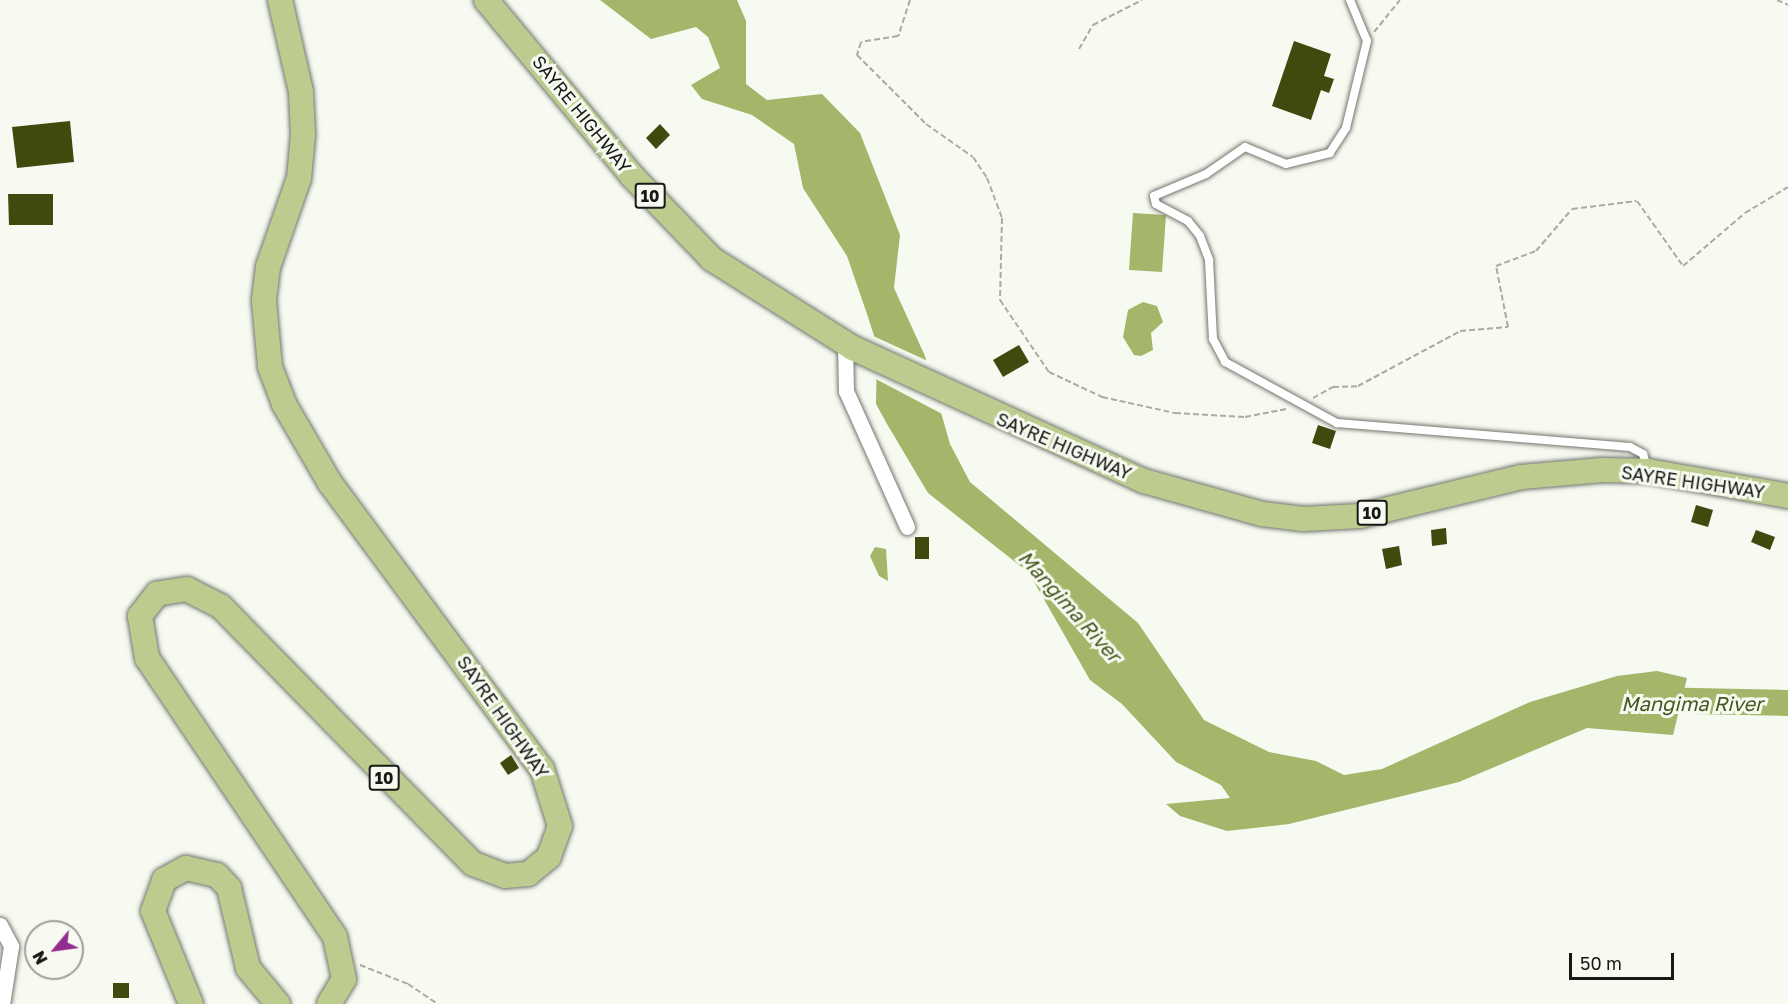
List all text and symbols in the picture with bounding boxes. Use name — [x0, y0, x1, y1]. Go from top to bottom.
street label: SAYRE HIGHWAY — [528, 51, 636, 177]
road number: 10 — [634, 183, 666, 209]
street label: SAYRE HIGHWAY — [993, 408, 1135, 484]
street label: SAYRE HIGHWAY — [1620, 461, 1766, 503]
road number: 10 — [1356, 500, 1388, 526]
water label: Mangima River — [1014, 545, 1126, 667]
street label: SAYRE HIGHWAY — [453, 652, 553, 782]
water label: Mangima River — [1621, 691, 1763, 715]
road number: 10 — [368, 765, 400, 791]
north arrow — [24, 920, 84, 980]
scale bar — [1572, 941, 1677, 979]
text: N — [28, 948, 52, 968]
text: 50 m — [1580, 952, 1622, 974]

